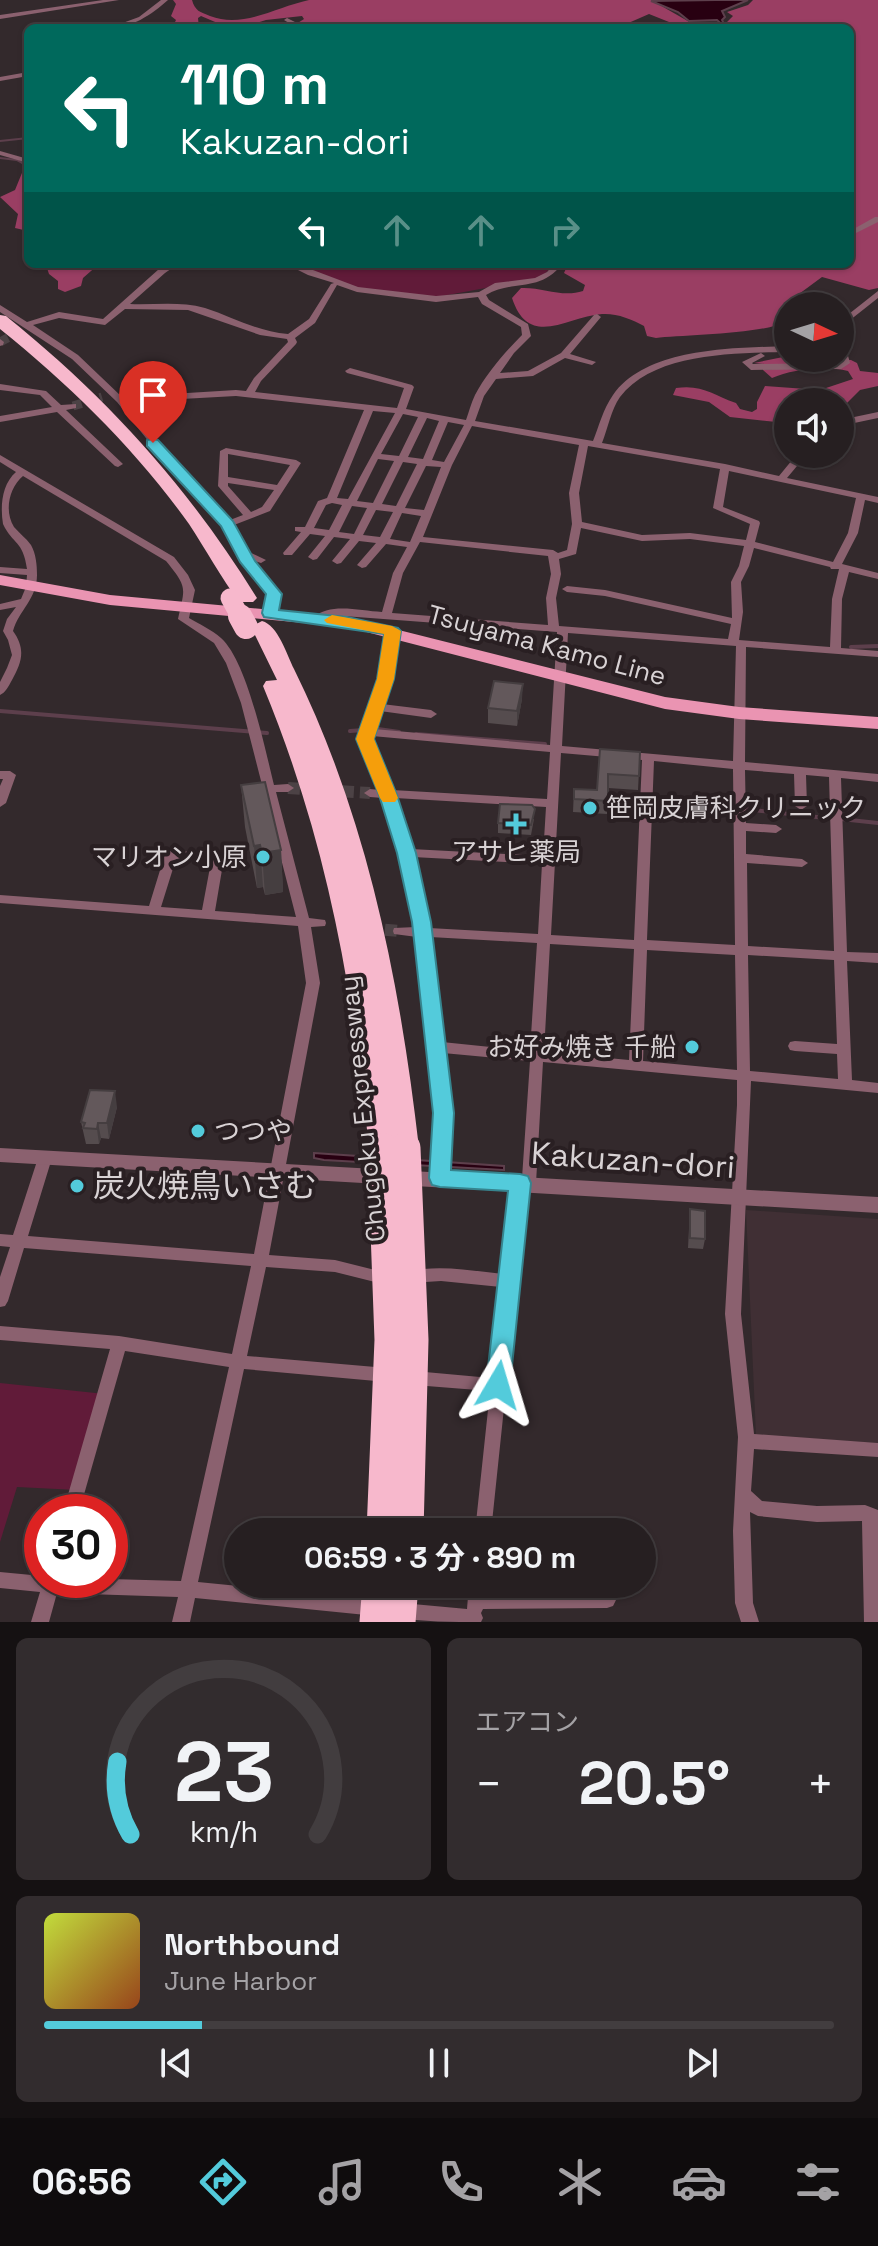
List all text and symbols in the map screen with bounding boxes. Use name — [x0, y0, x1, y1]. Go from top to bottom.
text: 110 m — [180, 49, 329, 120]
icon: left — [48, 56, 152, 160]
text: Kakuzan-dori — [180, 119, 410, 165]
icon: left — [291, 208, 335, 252]
icon: ahead — [375, 208, 419, 252]
icon: ahead — [459, 208, 503, 252]
icon: right — [543, 208, 587, 252]
north arrow — [774, 292, 854, 372]
map controls — [774, 292, 854, 468]
pin — [119, 361, 187, 443]
icon: arrive — [131, 373, 175, 417]
button: sound — [774, 388, 854, 468]
street label: Tsuyama Kamo Line — [424, 597, 670, 693]
place label: 笹岡皮膚科クリニック — [606, 791, 866, 825]
marker: 笹岡皮膚科クリニック — [581, 799, 599, 817]
marker: アサヒ薬局 — [507, 815, 525, 833]
place label: アサヒ薬局 — [451, 835, 581, 869]
place label: マリオン小原 — [91, 840, 247, 874]
marker: マリオン小原 — [254, 848, 272, 866]
street label: Chugoku Expressway — [331, 974, 393, 1244]
place label: お好み焼き 千船 — [487, 1030, 676, 1064]
marker: お好み焼き 千船 — [683, 1038, 701, 1056]
place label: つつや — [214, 1114, 292, 1148]
marker: つつや — [189, 1122, 207, 1140]
street label: Kakuzan-dori — [530, 1133, 736, 1187]
place label: 炭火焼鳥いさむ — [93, 1166, 317, 1206]
marker: 炭火焼鳥いさむ — [68, 1177, 86, 1195]
position arrow — [456, 1343, 540, 1427]
speed limit sign: 30 — [24, 1494, 128, 1598]
text: 06:59 · 3 分 · 890 m — [304, 1538, 576, 1577]
text: エアコン — [475, 1705, 579, 1739]
text: 23 — [174, 1719, 274, 1825]
text: 20.5° — [579, 1745, 730, 1822]
text: − — [475, 1756, 502, 1812]
text: + — [807, 1756, 834, 1812]
text: km/h — [189, 1814, 258, 1850]
text: Northbound — [164, 1925, 340, 1964]
text: June Harbor — [164, 1964, 317, 1998]
icon: previous — [154, 2041, 198, 2085]
icon: pause — [417, 2041, 461, 2085]
icon: next — [680, 2041, 724, 2085]
icon: directions — [195, 2154, 251, 2210]
icon: music — [314, 2154, 370, 2210]
icon: phone — [433, 2154, 489, 2210]
icon: climate — [552, 2154, 608, 2210]
icon: car — [671, 2154, 727, 2210]
icon: filters — [790, 2154, 846, 2210]
text: 06:56 — [32, 2159, 132, 2205]

